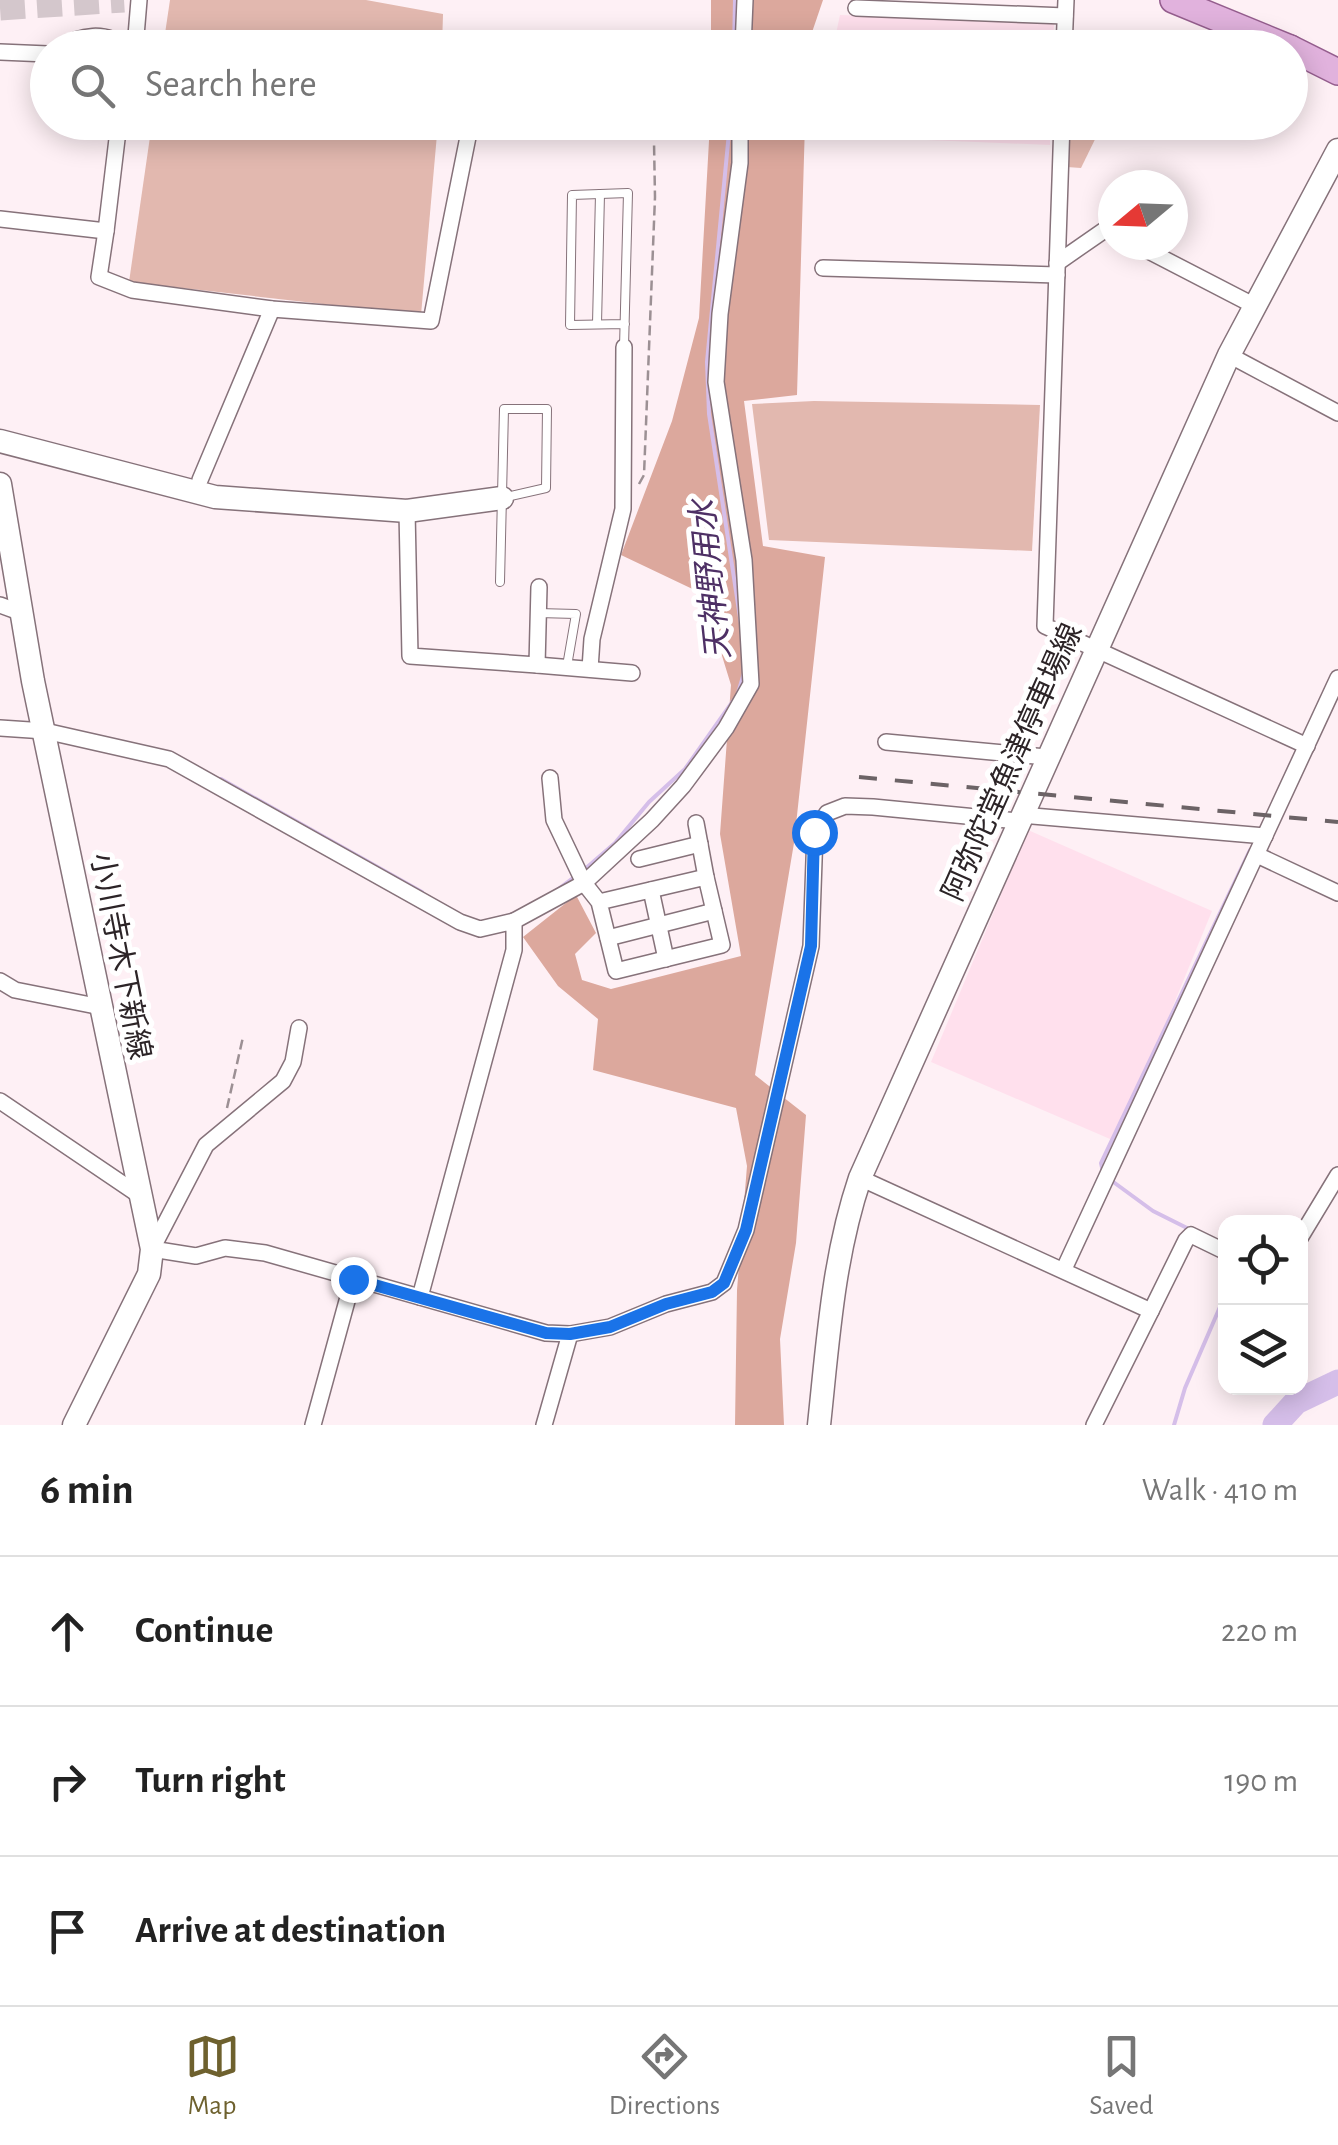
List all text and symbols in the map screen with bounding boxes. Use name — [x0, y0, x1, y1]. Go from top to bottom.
search box — [30, 30, 1308, 140]
icon: search — [65, 58, 120, 113]
text: Search here — [145, 66, 317, 104]
north arrow — [1098, 170, 1188, 260]
water label: 天神野用水 — [685, 496, 735, 661]
street label: 阿弥陀堂魚津停車場線 — [936, 618, 1088, 906]
route start — [792, 810, 838, 856]
street label: 小川寺木下新線 — [85, 850, 157, 1062]
map controls — [1218, 1215, 1308, 1395]
button: locate — [1218, 1215, 1308, 1305]
route end — [331, 1257, 377, 1303]
button: layers — [1218, 1305, 1308, 1395]
text: 6 min — [40, 1469, 134, 1511]
text: Walk · 410 m — [1142, 1474, 1298, 1506]
icon: ahead — [40, 1604, 95, 1659]
text: Continue — [135, 1612, 273, 1650]
text: 220 m — [1221, 1615, 1298, 1647]
icon: right — [40, 1754, 95, 1809]
text: Turn right — [135, 1762, 285, 1800]
text: 190 m — [1224, 1765, 1298, 1797]
icon: arrive — [40, 1904, 95, 1959]
text: Arrive at destination — [135, 1912, 446, 1950]
tab: Map — [185, 2029, 240, 2123]
tab: Directions — [609, 2029, 720, 2123]
tab: Saved — [1089, 2029, 1153, 2123]

